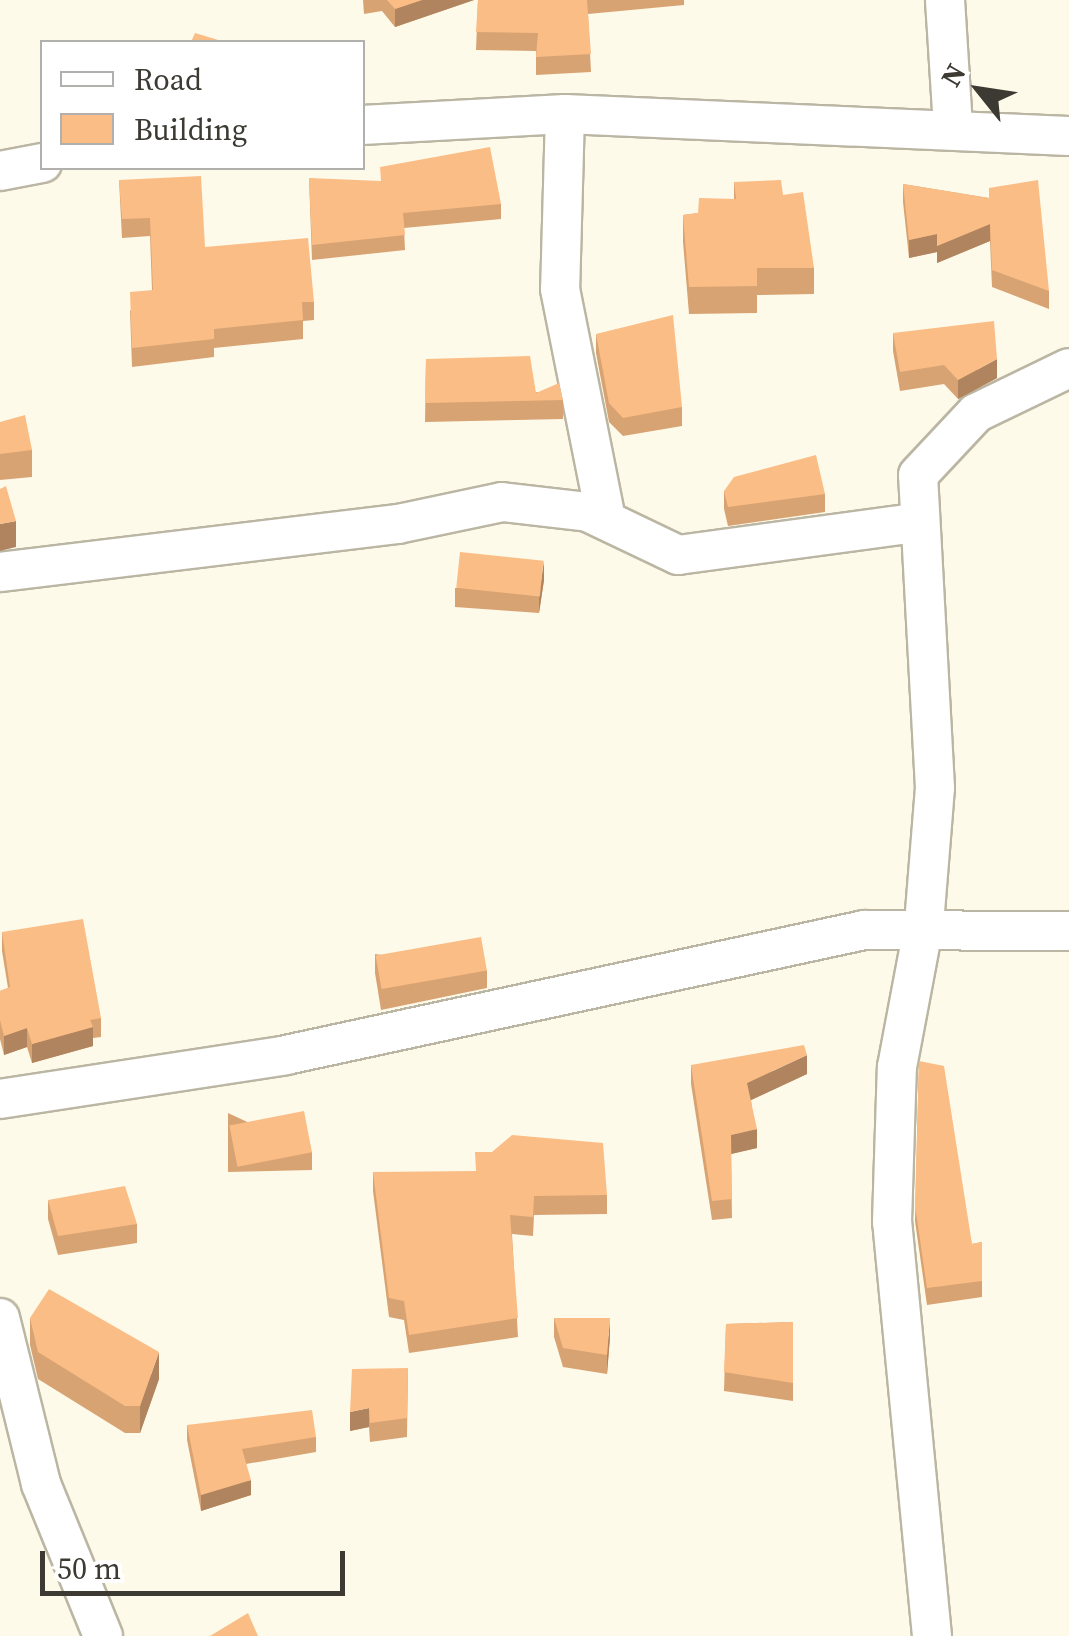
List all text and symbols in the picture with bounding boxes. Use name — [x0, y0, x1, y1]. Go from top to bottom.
legend — [40, 40, 365, 170]
north arrow — [929, 40, 1029, 140]
text: N — [931, 57, 975, 93]
text: Road — [134, 59, 202, 100]
text: Building — [134, 109, 247, 150]
scale bar — [45, 1531, 350, 1593]
text: 50 m — [57, 1548, 121, 1589]

